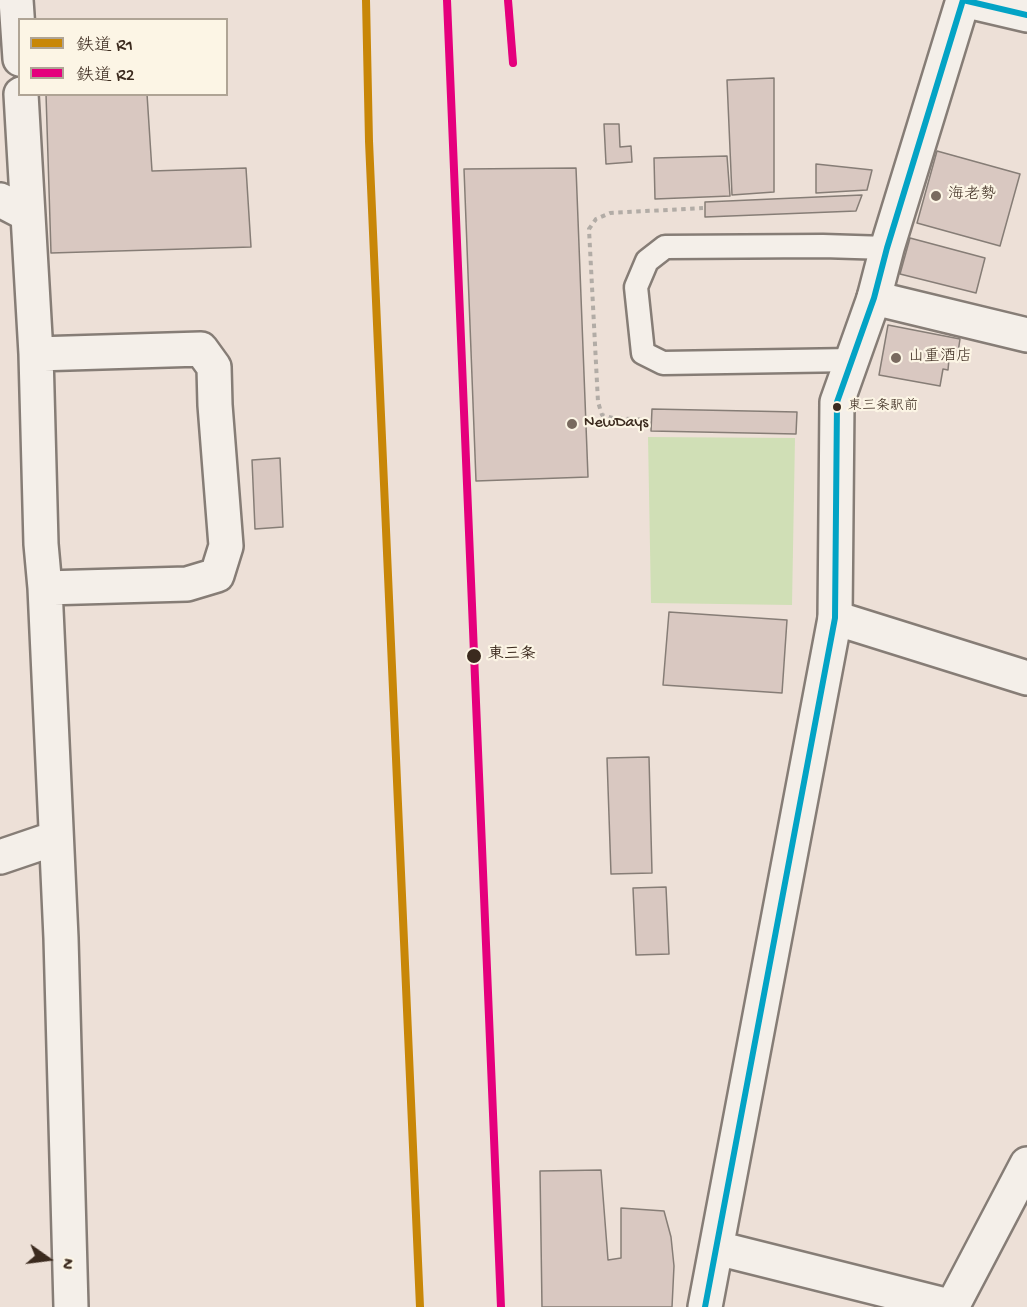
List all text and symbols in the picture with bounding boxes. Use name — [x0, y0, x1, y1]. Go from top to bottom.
legend — [18, 18, 228, 96]
text: 鉄道 R1 — [76, 36, 133, 57]
text: 鉄道 R2 — [76, 66, 135, 87]
place label: 海老勢 — [948, 186, 996, 206]
marker: 海老勢 — [929, 189, 943, 203]
place label: 山重酒店 — [908, 348, 972, 368]
marker: 山重酒店 — [889, 351, 903, 365]
place label: 東三条駅前 — [848, 399, 918, 415]
marker: 東三条駅前 — [831, 401, 843, 413]
place label: NewDays — [584, 414, 648, 434]
marker: NewDays — [565, 417, 579, 431]
place label: 東三条 — [488, 646, 536, 666]
marker: 東三条 — [465, 647, 483, 665]
north arrow — [18, 1229, 78, 1289]
text: N — [55, 1256, 76, 1271]

